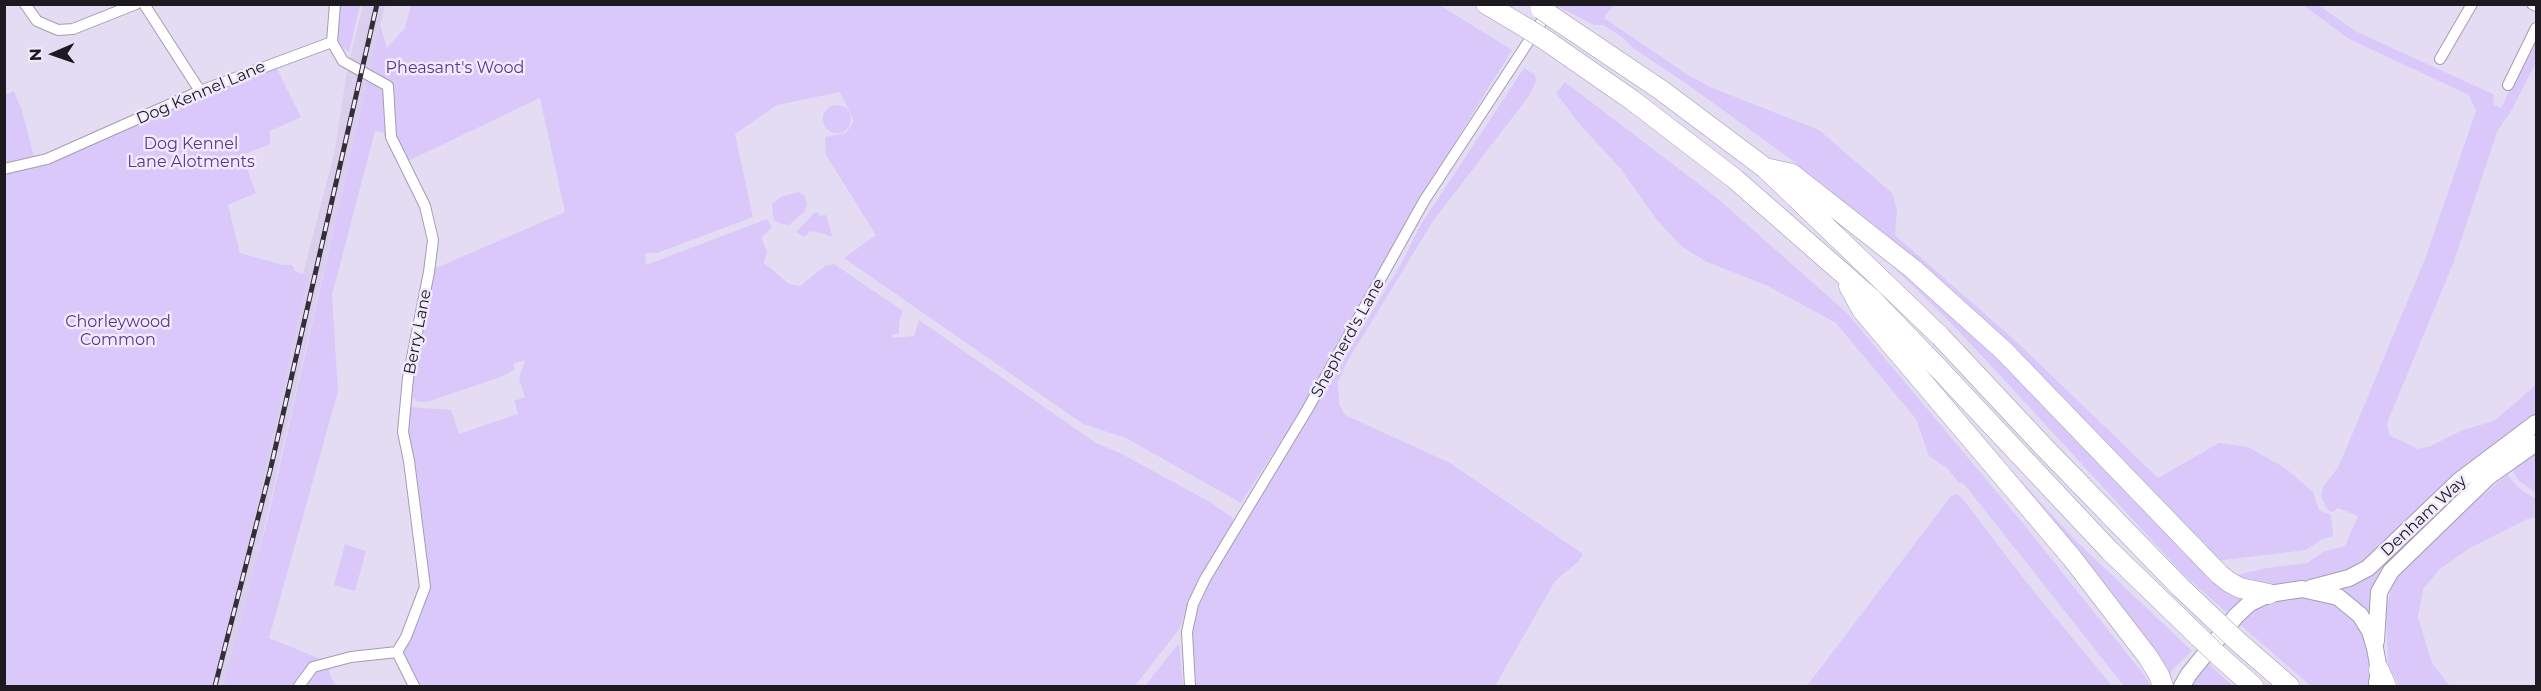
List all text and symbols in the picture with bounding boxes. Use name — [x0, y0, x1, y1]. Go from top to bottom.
north arrow — [24, 24, 84, 84]
text: N — [26, 48, 45, 61]
street label: Dog Kennel Lane — [134, 57, 268, 129]
park label: Pheasant's Wood — [386, 58, 524, 78]
park label: Dog Kennel Lane Alotments — [127, 134, 255, 172]
street label: Shepherd's Lane — [1307, 275, 1389, 401]
street label: Berry Lane — [400, 288, 436, 376]
park label: Chorleywood Common — [65, 312, 171, 350]
street label: Denham Way — [2377, 472, 2471, 560]

